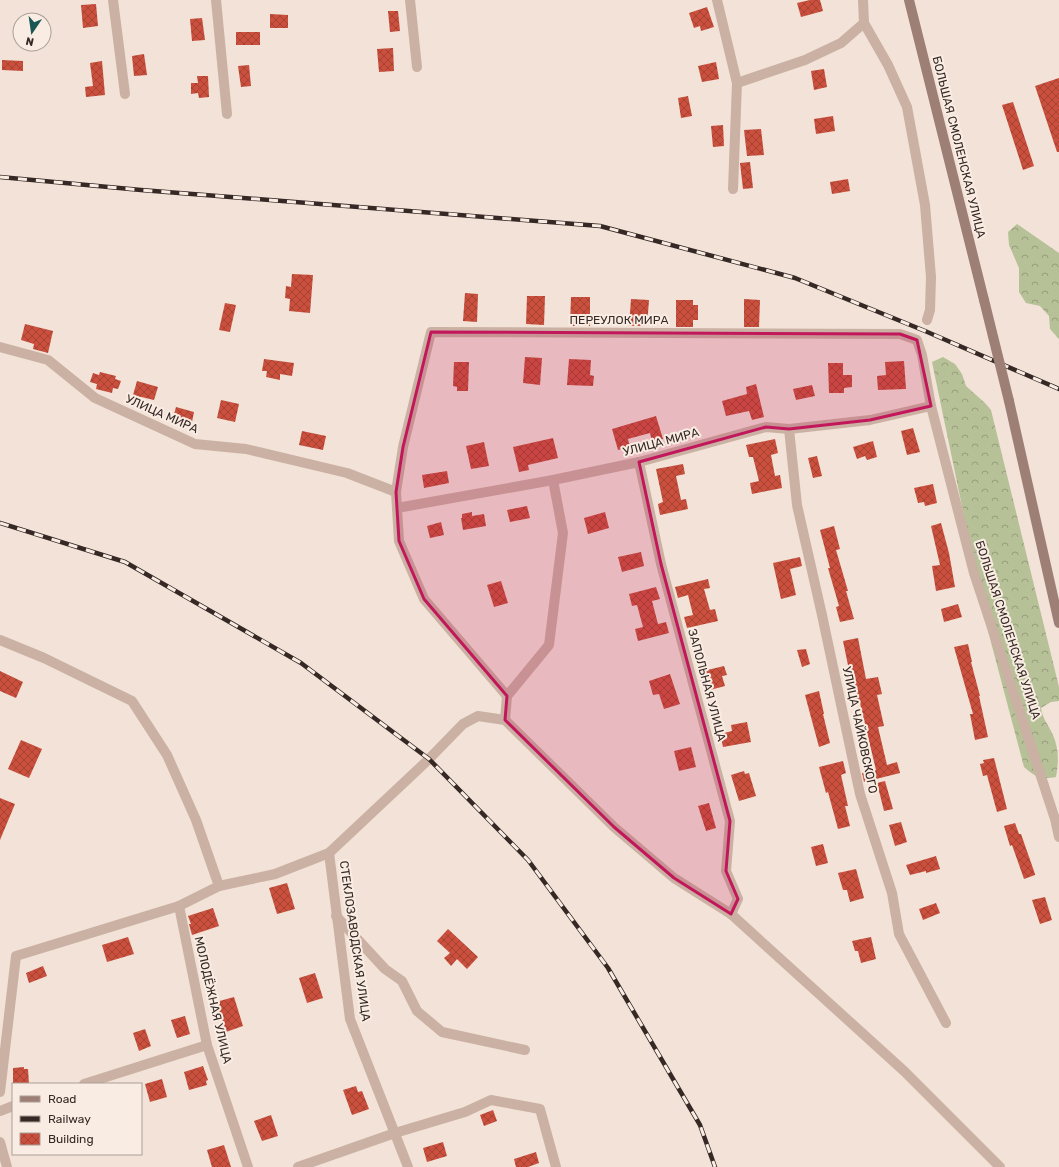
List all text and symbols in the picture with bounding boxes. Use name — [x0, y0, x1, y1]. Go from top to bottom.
north arrow — [12, 12, 52, 52]
text: N — [24, 34, 35, 48]
street label: БОЛЬШАЯ СМОЛЕНСКАЯ УЛИЦА — [930, 55, 988, 239]
street label: ПЕРЕУЛОК МИРА — [570, 313, 668, 327]
street label: УЛИЦА МИРА — [124, 392, 200, 436]
street label: УЛИЦА МИРА — [622, 425, 700, 459]
street label: БОЛЬШАЯ СМОЛЕНСКАЯ УЛИЦА — [972, 539, 1044, 721]
street label: ЗАПОЛЬНАЯ УЛИЦА — [685, 627, 729, 743]
street label: УЛИЦА ЧАЙКОВСКОГО — [840, 665, 880, 795]
street label: СТЕКЛОЗАВОДСКАЯ УЛИЦА — [337, 860, 373, 1022]
street label: МОЛОДЁЖНАЯ УЛИЦА — [192, 935, 234, 1065]
legend — [12, 1083, 142, 1155]
text: Road — [48, 1092, 76, 1106]
text: Railway — [48, 1112, 91, 1126]
text: Building — [48, 1132, 94, 1146]

